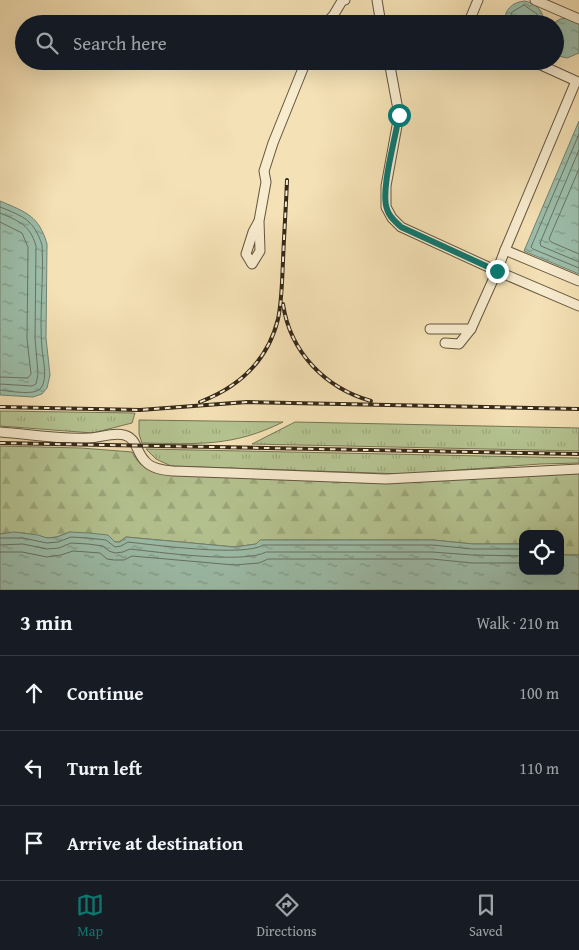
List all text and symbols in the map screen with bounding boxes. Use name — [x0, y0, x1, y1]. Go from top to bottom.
search box — [15, 15, 564, 70]
icon: search — [33, 29, 61, 57]
text: Search here — [73, 29, 167, 57]
route start — [388, 104, 411, 127]
route end — [486, 260, 509, 283]
map controls — [519, 530, 564, 575]
button: locate — [519, 530, 564, 575]
text: 3 min — [20, 607, 72, 638]
text: Walk · 210 m — [476, 611, 559, 635]
icon: ahead — [20, 679, 48, 707]
text: Continue — [67, 679, 144, 707]
text: 100 m — [519, 681, 559, 705]
icon: left — [20, 754, 48, 782]
text: Turn left — [67, 754, 142, 782]
text: 110 m — [519, 756, 559, 780]
icon: arrive — [20, 829, 48, 857]
text: Arrive at destination — [67, 829, 243, 857]
tab: Map — [76, 891, 104, 941]
tab: Directions — [256, 891, 317, 941]
tab: Saved — [469, 891, 503, 941]

